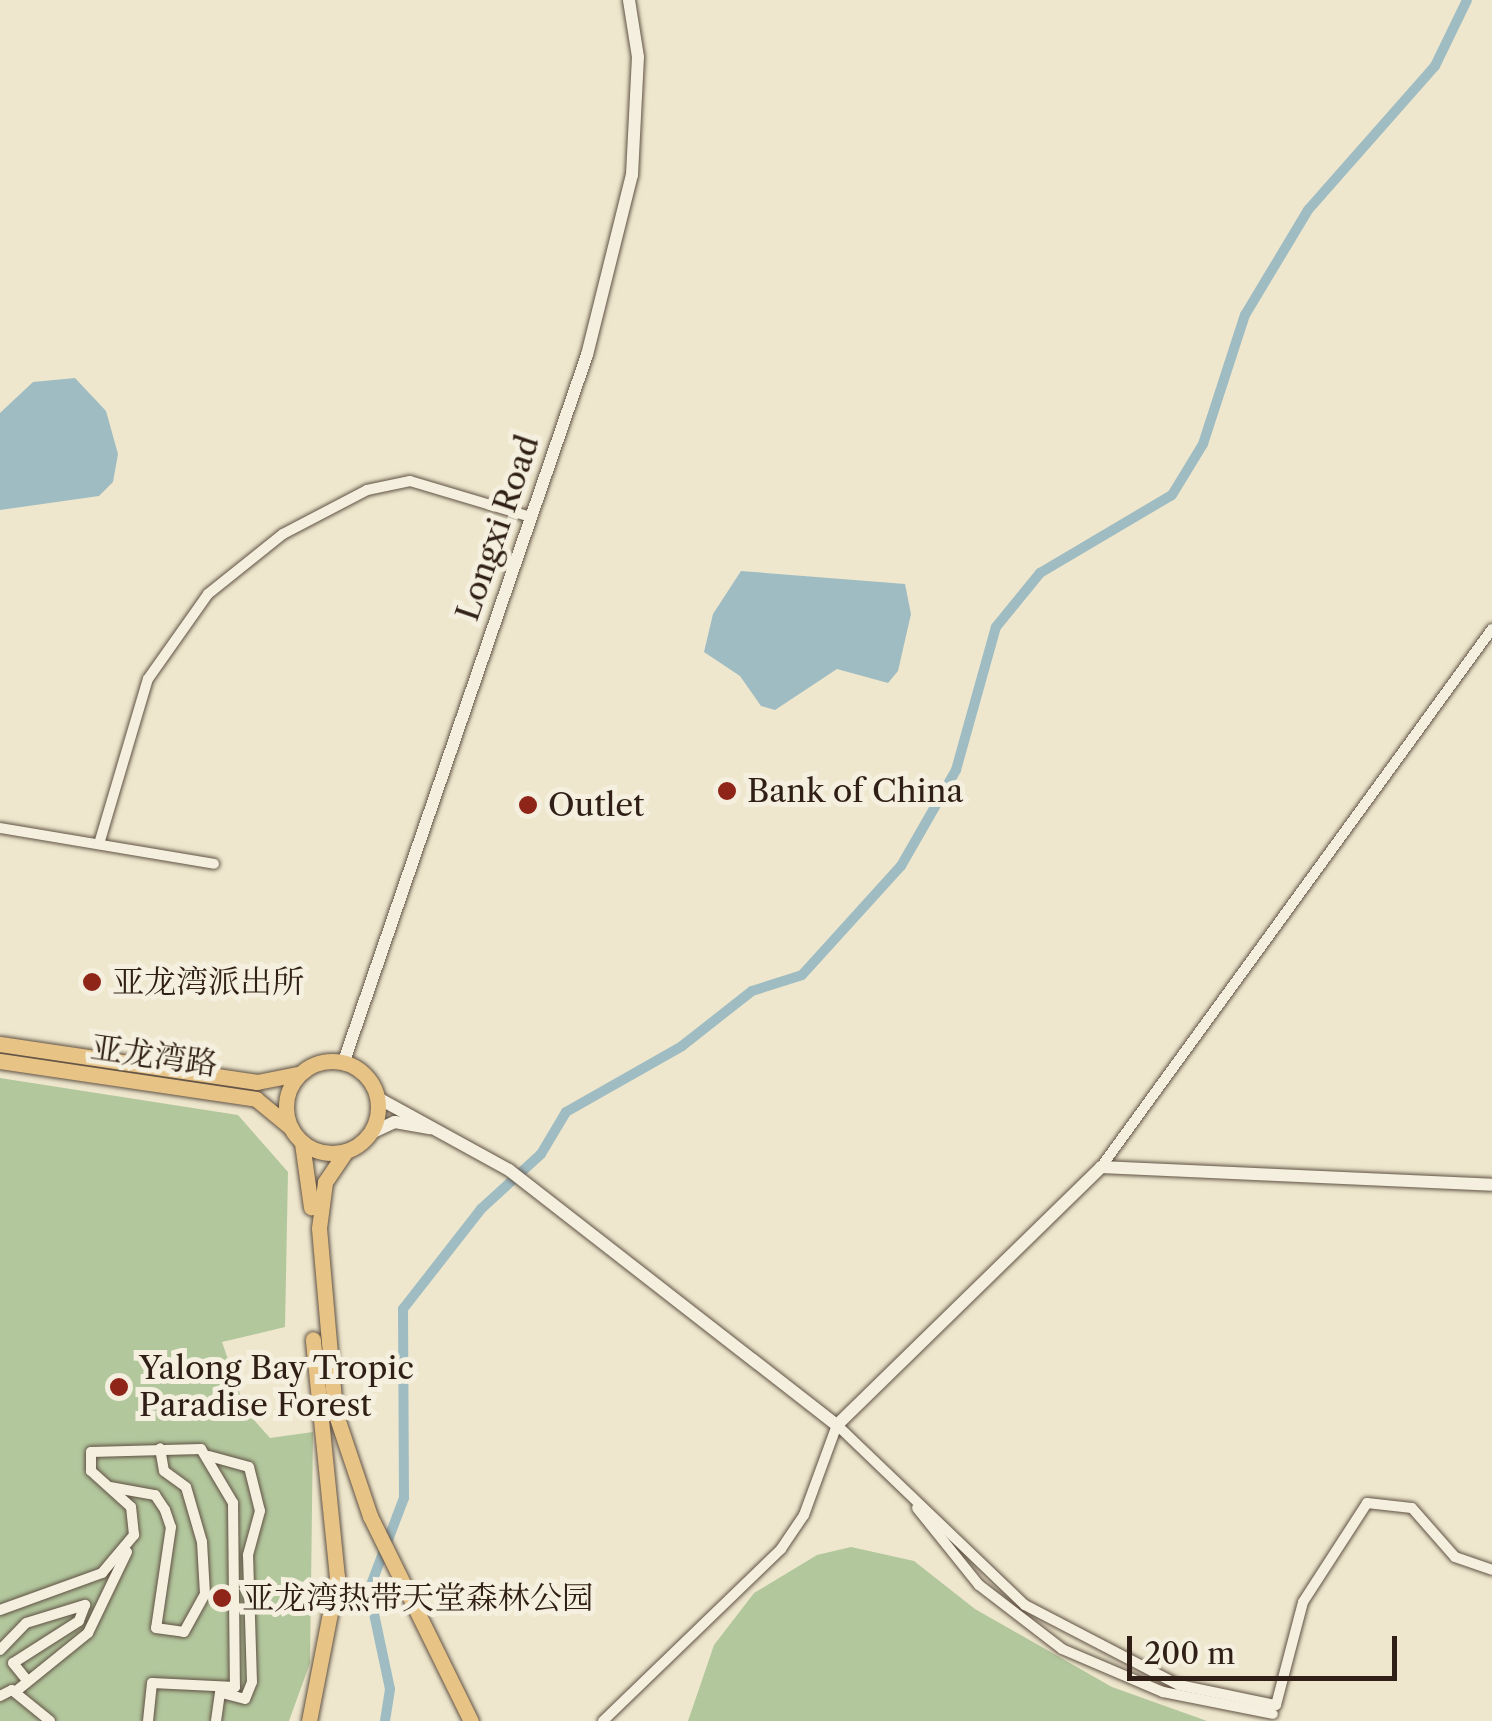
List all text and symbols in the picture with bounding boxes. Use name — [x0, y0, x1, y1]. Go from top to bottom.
street label: Longxi Road — [448, 430, 548, 626]
place label: Bank of China — [747, 772, 964, 810]
marker: Bank of China — [716, 780, 738, 802]
place label: Outlet — [548, 786, 644, 824]
marker: Outlet — [517, 794, 539, 816]
place label: 亚龙湾派出所 — [112, 963, 304, 1001]
marker: 亚龙湾派出所 — [81, 971, 103, 993]
street label: 亚龙湾路 — [88, 1028, 220, 1084]
place label: Yalong Bay Tropic Paradise Forest — [139, 1350, 416, 1425]
marker: Yalong Bay Tropic Paradise Forest — [108, 1376, 130, 1398]
place label: 亚龙湾热带天堂森林公园 — [242, 1579, 594, 1617]
marker: 亚龙湾热带天堂森林公园 — [211, 1587, 233, 1609]
scale bar — [1132, 1616, 1402, 1678]
text: 200 m — [1144, 1635, 1235, 1672]

